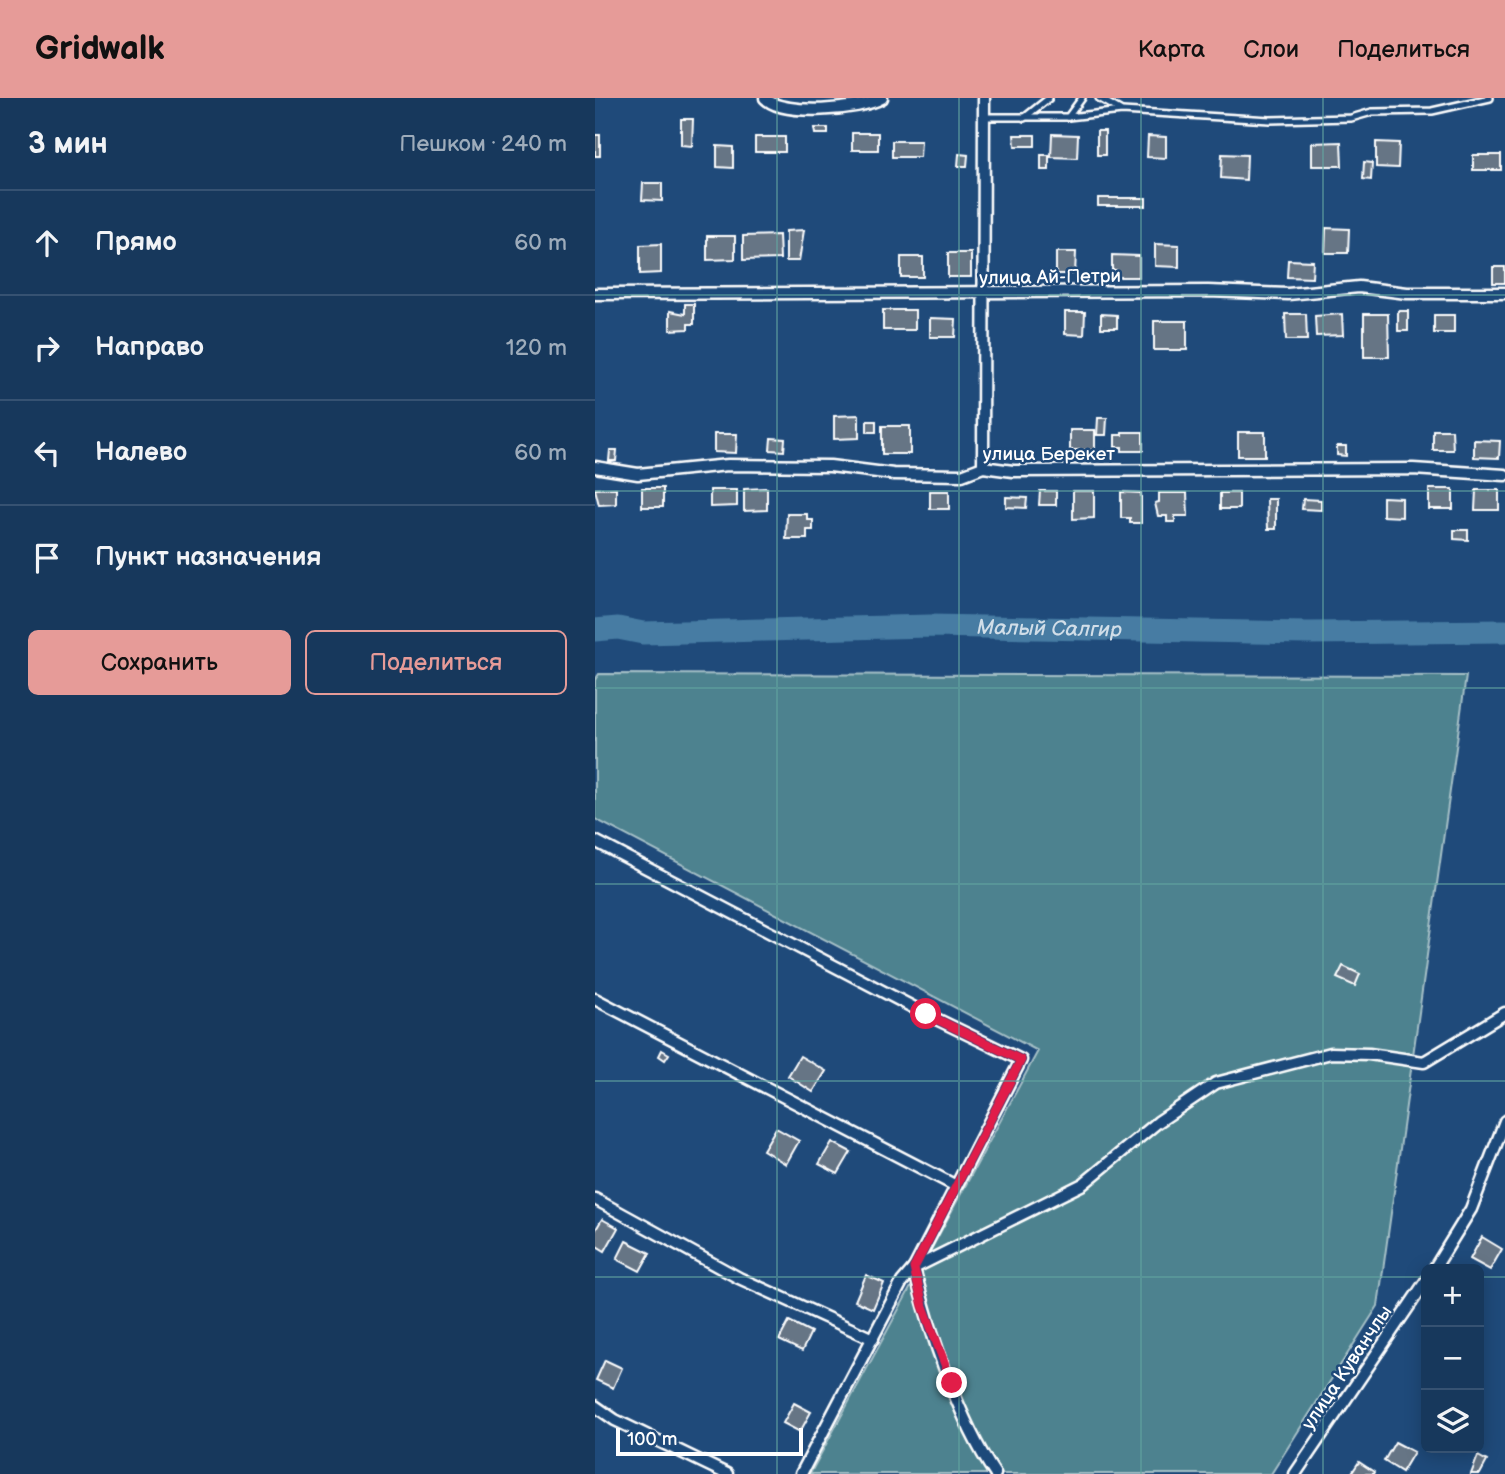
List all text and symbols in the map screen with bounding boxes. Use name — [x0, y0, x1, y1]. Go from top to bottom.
text: Gridwalk — [35, 29, 165, 69]
text: Карта — [1138, 35, 1205, 64]
text: Слои — [1243, 35, 1299, 64]
text: Поделиться — [1337, 35, 1470, 64]
text: 3 мин — [28, 126, 108, 162]
text: Пешком · 240 m — [399, 130, 567, 158]
icon: ahead — [28, 224, 66, 262]
text: Прямо — [95, 227, 177, 258]
text: 60 m — [514, 229, 567, 257]
street label: улица Ай-Петри — [979, 265, 1121, 290]
icon: right — [28, 329, 66, 367]
text: Направо — [95, 332, 204, 363]
text: 120 m — [506, 334, 567, 362]
icon: left — [28, 434, 66, 472]
text: Налево — [95, 437, 187, 468]
text: 60 m — [514, 439, 567, 467]
street label: улица Берекет — [983, 443, 1115, 466]
icon: arrive — [28, 539, 66, 577]
text: Пункт назначения — [95, 542, 321, 573]
water label: Малый Салгир — [977, 615, 1122, 643]
button: Сохранить — [28, 630, 291, 695]
button: Поделиться — [305, 630, 567, 695]
route start — [910, 998, 941, 1029]
map controls — [1421, 1264, 1484, 1453]
button: + — [1421, 1264, 1484, 1327]
street label: улица Куванчлы — [1297, 1301, 1397, 1434]
button: − — [1421, 1327, 1484, 1390]
route end — [936, 1367, 967, 1398]
button: layers — [1421, 1390, 1484, 1453]
scale bar — [616, 1425, 803, 1457]
text: 100 m — [627, 1428, 678, 1451]

